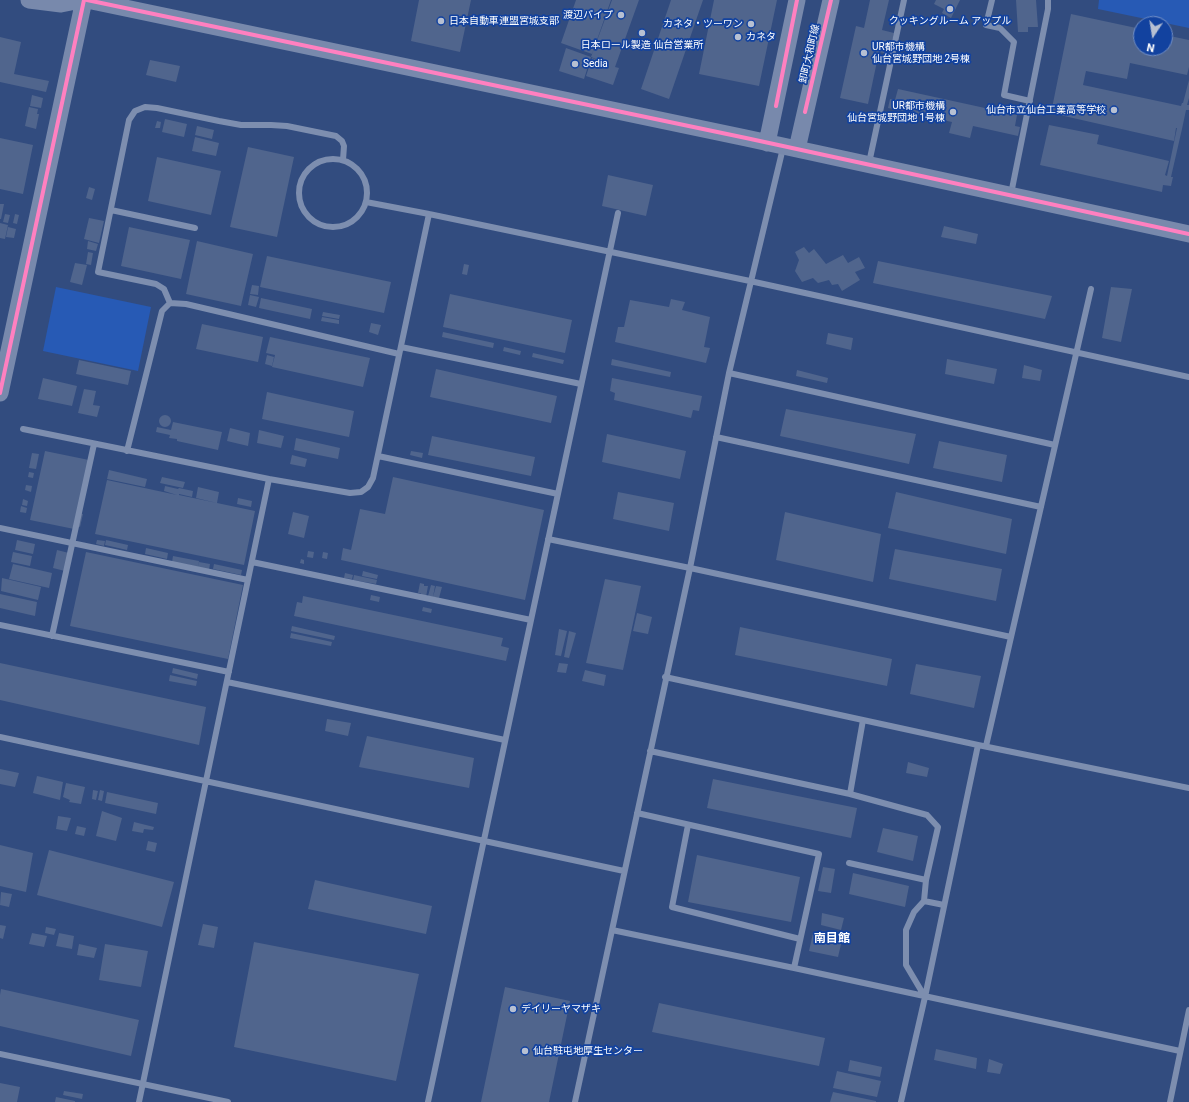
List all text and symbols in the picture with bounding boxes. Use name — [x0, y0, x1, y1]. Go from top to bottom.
marker: クッキングルーム アップル — [945, 4, 955, 14]
place label: 渡辺パイプ — [563, 9, 613, 21]
marker: 渡辺パイプ — [616, 10, 626, 20]
place label: 日本自動車連盟宮城支部 — [449, 15, 559, 27]
place label: クッキングルーム アップル — [889, 15, 1011, 27]
marker: 日本自動車連盟宮城支部 — [436, 16, 446, 26]
north arrow — [1133, 16, 1173, 56]
place label: カネタ・ツーワン — [663, 18, 743, 30]
marker: カネタ・ツーワン — [746, 19, 756, 29]
street label: 卸町大和町線 — [797, 23, 823, 85]
marker: 日本ロール製造 仙台営業所 — [637, 28, 647, 38]
place label: カネタ — [746, 31, 776, 43]
marker: カネタ — [733, 32, 743, 42]
place label: 日本ロール製造 仙台営業所 — [581, 39, 703, 51]
text: N — [1145, 40, 1156, 54]
place label: UR都市機構 仙台宮城野団地 2号棟 — [872, 41, 970, 64]
marker: UR都市機構 仙台宮城野団地 2号棟 — [859, 48, 869, 58]
place label: Sedia — [583, 58, 608, 70]
marker: Sedia — [570, 59, 580, 69]
place label: UR都市機構 仙台宮城野団地 1号棟 — [847, 100, 945, 124]
place label: 仙台市立仙台工業高等学校 — [986, 104, 1106, 116]
marker: 仙台市立仙台工業高等学校 — [1109, 105, 1119, 115]
marker: UR都市機構 仙台宮城野団地 1号棟 — [948, 107, 958, 117]
district label: 南目館 — [814, 932, 850, 946]
place label: デイリーヤマザキ — [521, 1003, 601, 1015]
marker: デイリーヤマザキ — [508, 1004, 518, 1014]
place label: 仙台駐屯地厚生センター — [533, 1045, 643, 1057]
marker: 仙台駐屯地厚生センター — [520, 1046, 530, 1056]

